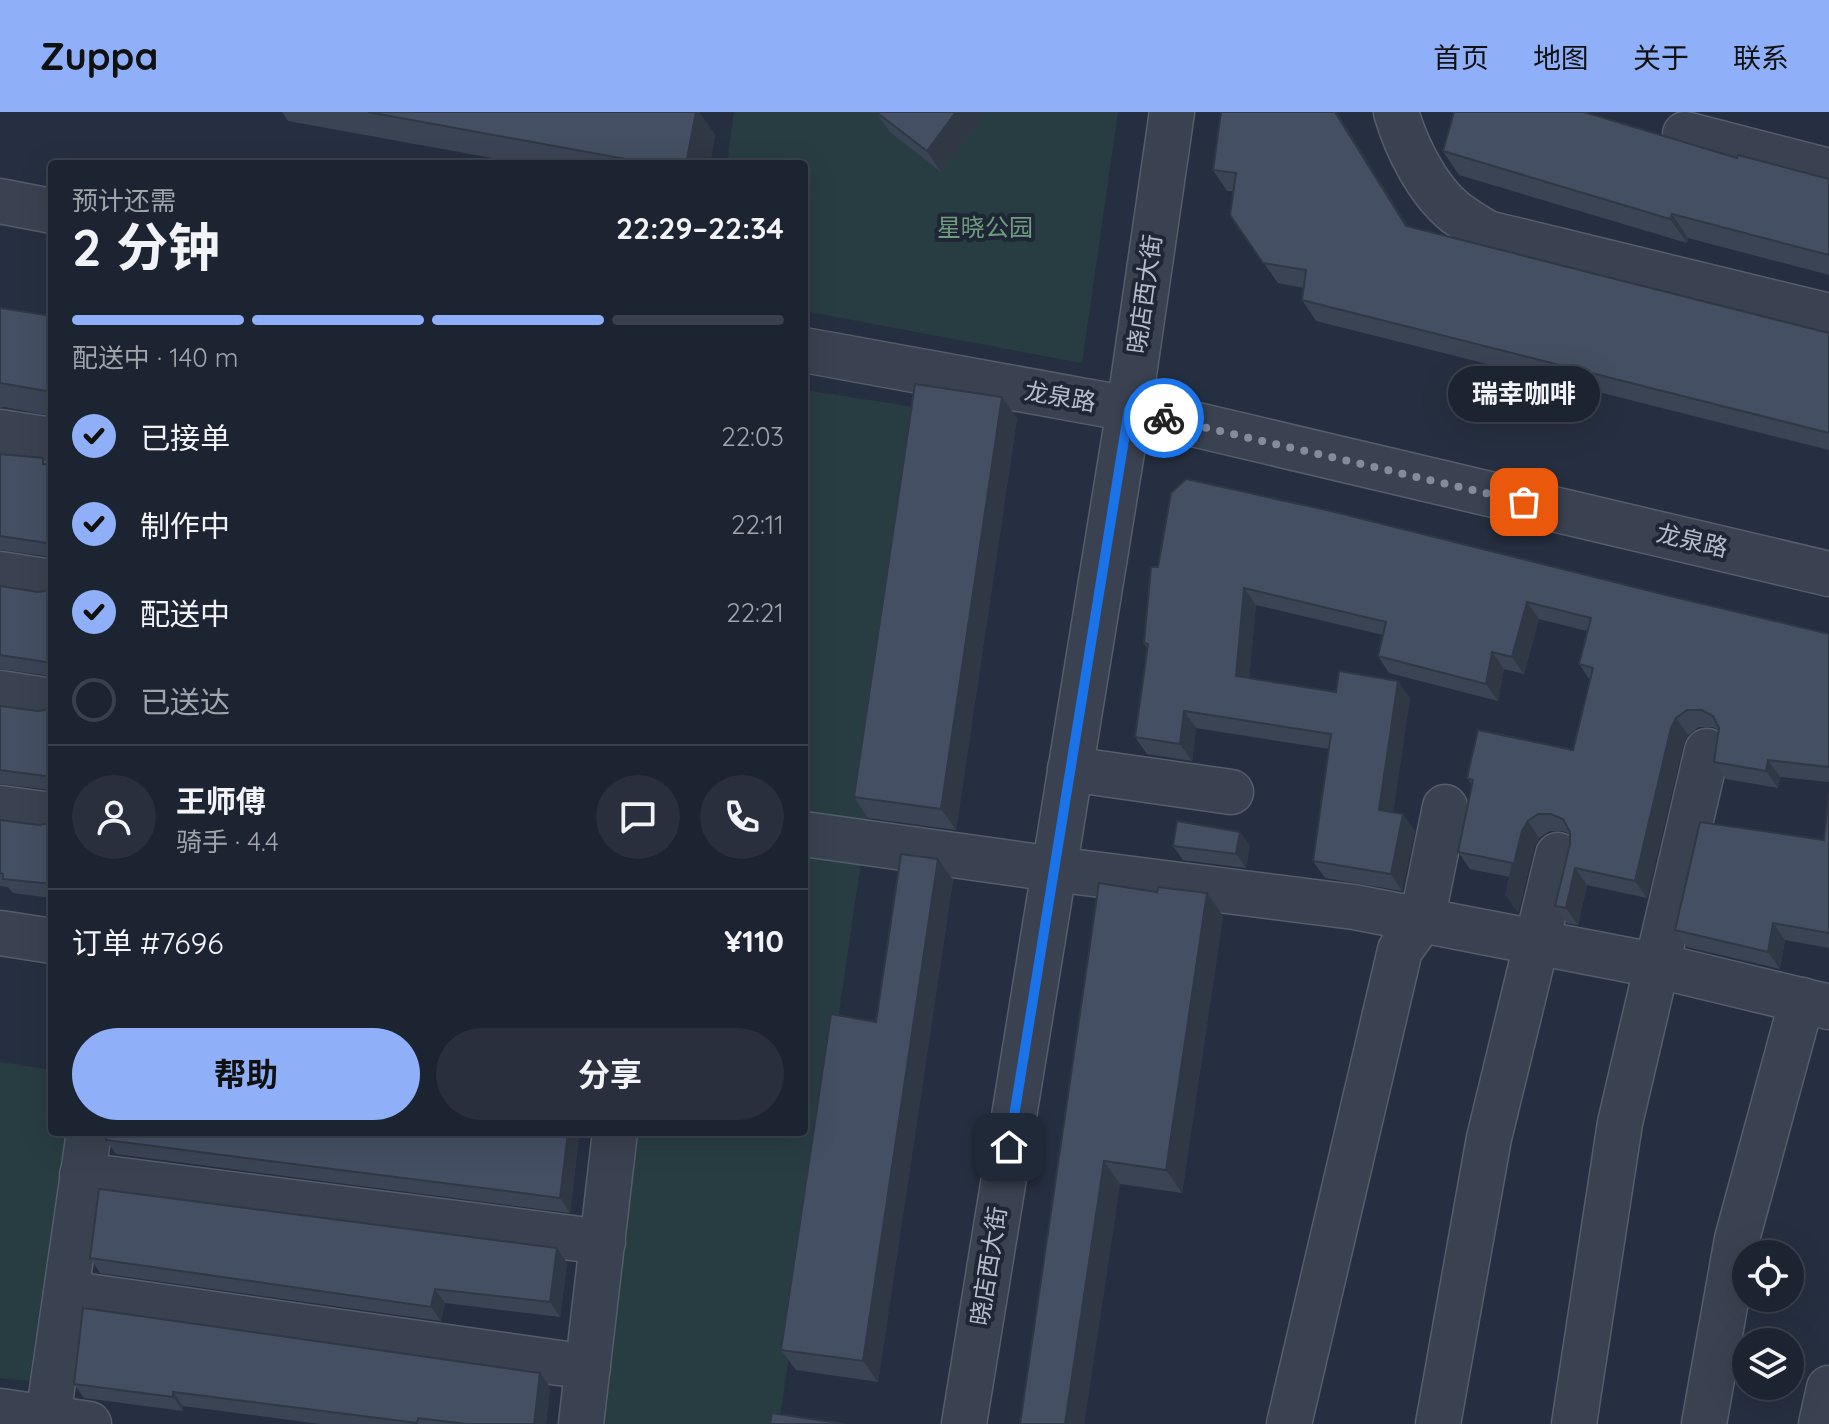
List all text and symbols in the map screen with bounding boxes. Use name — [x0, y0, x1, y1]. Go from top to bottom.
text: Zuppa — [40, 32, 158, 80]
text: 首页 — [1433, 40, 1489, 75]
text: 地图 — [1533, 40, 1589, 75]
text: 关于 — [1633, 40, 1689, 75]
text: 联系 — [1733, 40, 1789, 75]
text: 预计还需 — [72, 184, 176, 217]
text: 22:29–22:34 — [616, 209, 784, 247]
park label: 星晓公园 — [937, 212, 1033, 242]
text: 2 分钟 — [72, 214, 220, 279]
street label: 晓店西大街 — [1121, 232, 1167, 355]
text: 配送中 · 140 m — [72, 341, 238, 374]
callout: 瑞幸咖啡 — [1448, 366, 1600, 422]
street label: 龙泉路 — [1022, 375, 1098, 417]
text: 瑞幸咖啡 — [1472, 377, 1576, 410]
courier — [1124, 378, 1204, 458]
icon: bike — [1142, 396, 1186, 440]
icon: check — [72, 414, 116, 458]
text: 已接单 — [140, 419, 230, 457]
text: 22:03 — [721, 420, 784, 453]
pin — [1490, 468, 1558, 536]
icon: bag — [1502, 480, 1546, 524]
icon: check — [72, 502, 116, 546]
text: 制作中 — [140, 507, 230, 545]
text: 22:11 — [731, 508, 784, 541]
street label: 龙泉路 — [1654, 517, 1731, 563]
icon: check — [72, 590, 116, 634]
text: 配送中 — [140, 595, 230, 633]
text: 22:21 — [726, 596, 784, 629]
text: 已送达 — [140, 683, 230, 721]
button: person — [72, 775, 156, 859]
button: chat — [596, 775, 680, 859]
button: phone — [700, 775, 784, 859]
text: 王师傅 — [176, 782, 266, 820]
text: 骑手 · 4.4 — [176, 825, 279, 858]
text: ¥110 — [724, 922, 784, 960]
text: 订单 #7696 — [72, 924, 223, 962]
button: 帮助 — [72, 1028, 420, 1120]
button: 分享 — [436, 1028, 784, 1120]
pin — [975, 1113, 1043, 1181]
icon: home — [987, 1125, 1031, 1169]
street label: 晓店西大街 — [964, 1204, 1012, 1327]
map controls — [1732, 1240, 1804, 1400]
button: locate — [1732, 1240, 1804, 1312]
button: layers — [1732, 1328, 1804, 1400]

